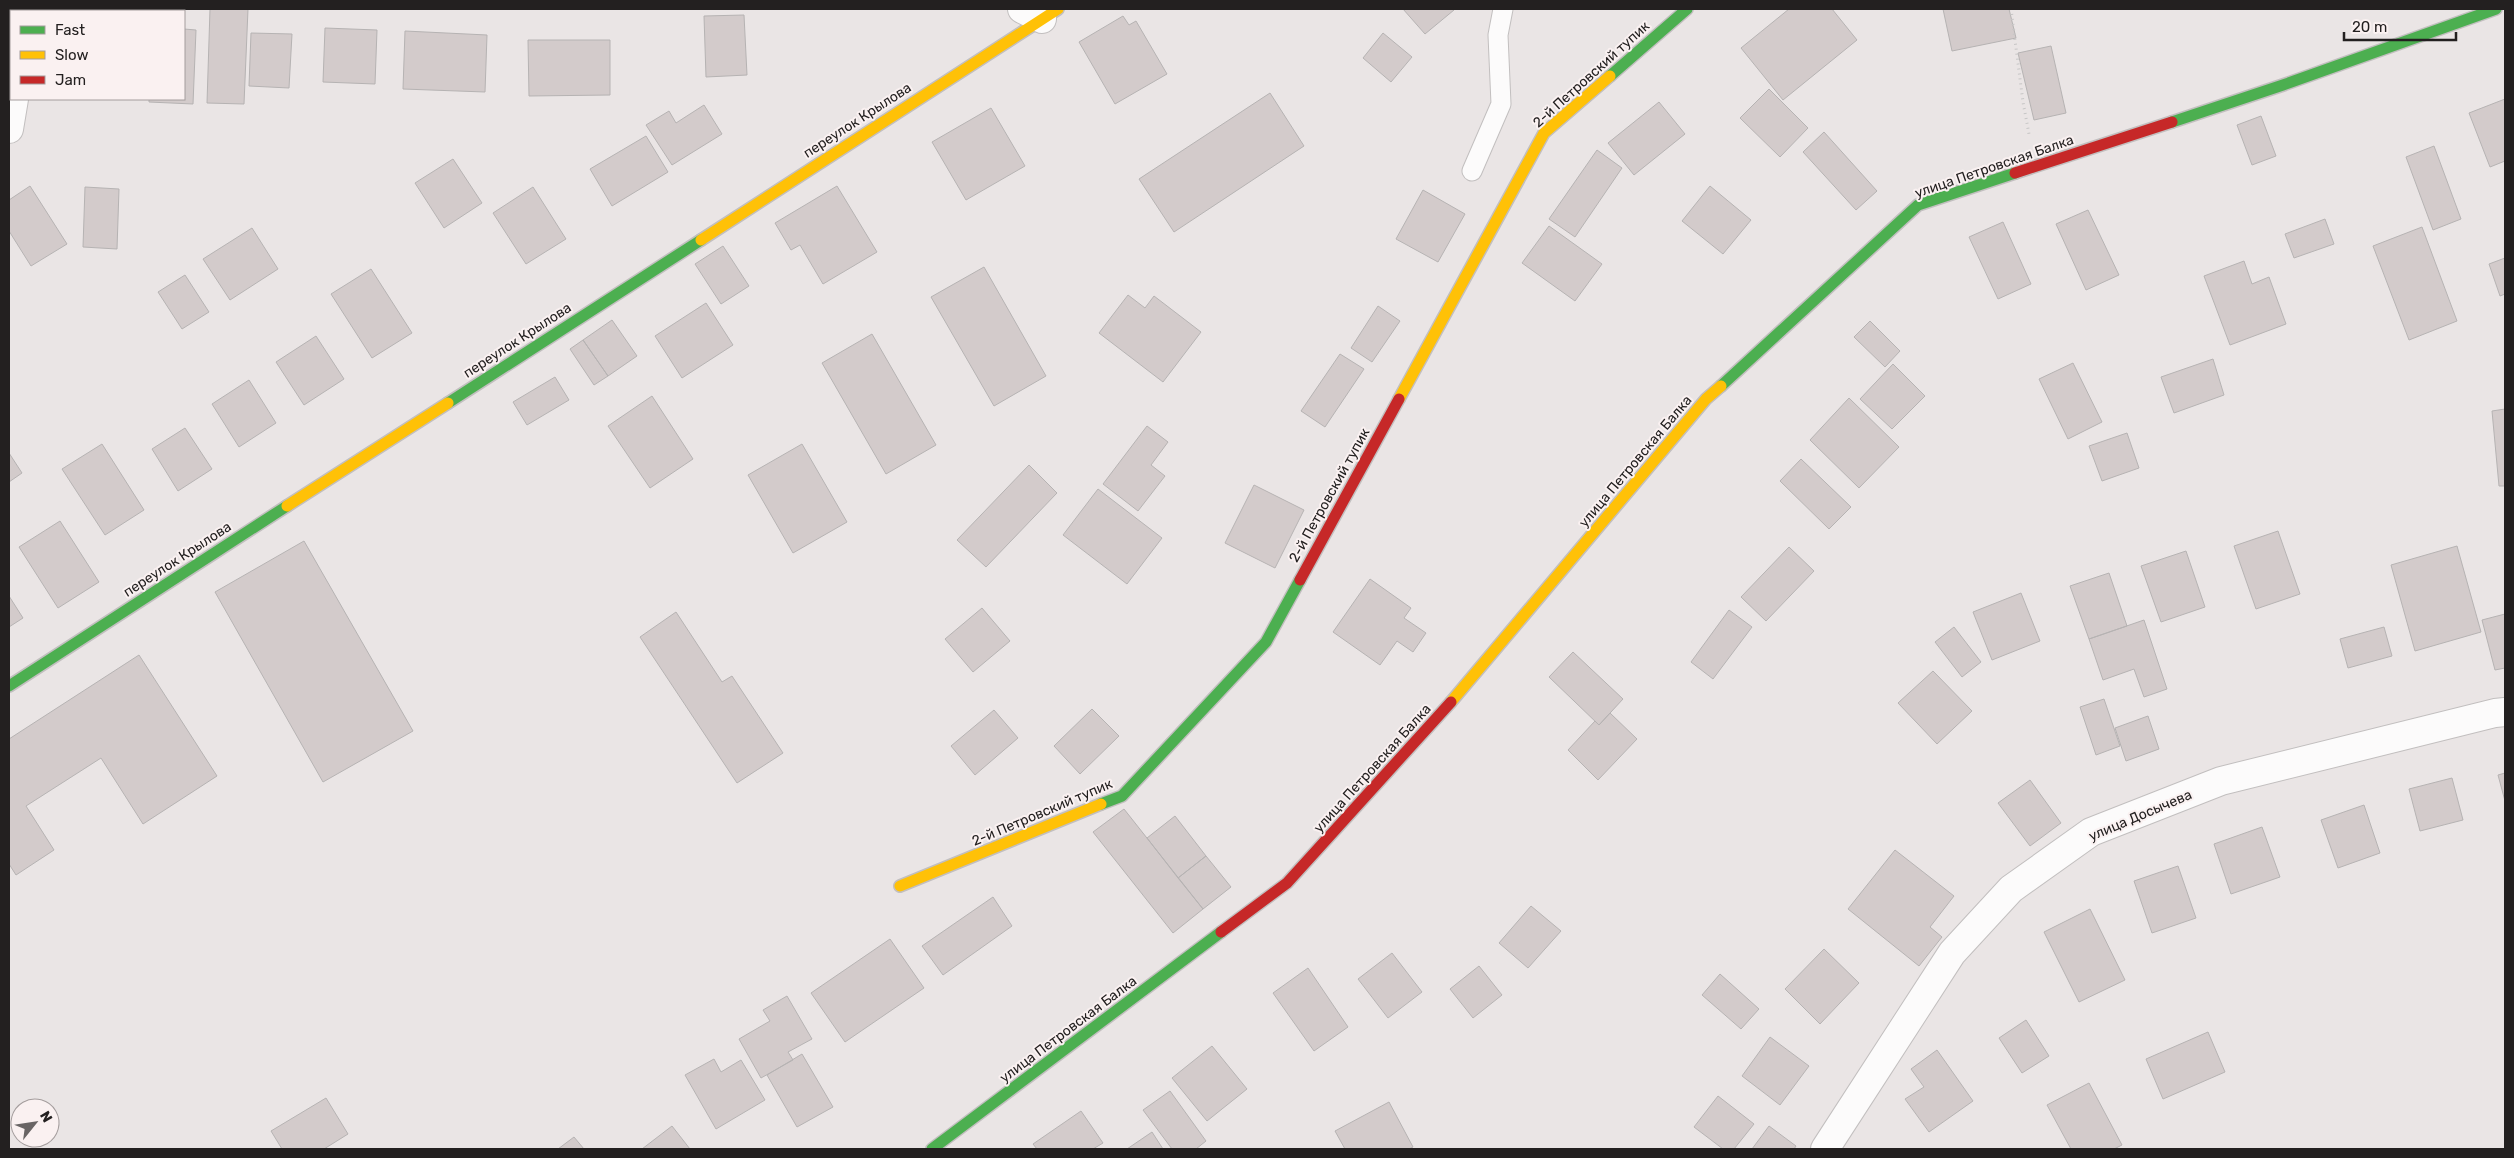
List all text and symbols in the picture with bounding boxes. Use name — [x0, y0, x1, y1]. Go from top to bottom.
legend — [10, 10, 185, 100]
scale bar — [2344, 10, 2456, 42]
street label: 2-й Петровский тупик — [1530, 17, 1653, 131]
text: 20 m — [2352, 18, 2387, 36]
text: Fast — [55, 21, 85, 39]
text: Slow — [55, 46, 88, 64]
text: Jam — [55, 71, 86, 89]
street label: переулок Крылова — [800, 79, 914, 162]
street label: улица Петровская Балка — [1912, 131, 2076, 202]
street label: переулок Крылова — [460, 299, 574, 382]
street label: улица Петровская Балка — [1575, 392, 1696, 531]
street label: 2-й Петровский тупик — [1285, 425, 1374, 565]
street label: переулок Крылова — [120, 518, 234, 601]
street label: улица Петровская Балка — [1310, 701, 1435, 836]
street label: 2-й Петровский тупик — [969, 775, 1115, 850]
street label: улица Досычева — [2086, 786, 2194, 845]
street label: улица Петровская Балка — [996, 972, 1140, 1086]
north arrow — [10, 1098, 60, 1148]
text: N — [36, 1108, 56, 1125]

